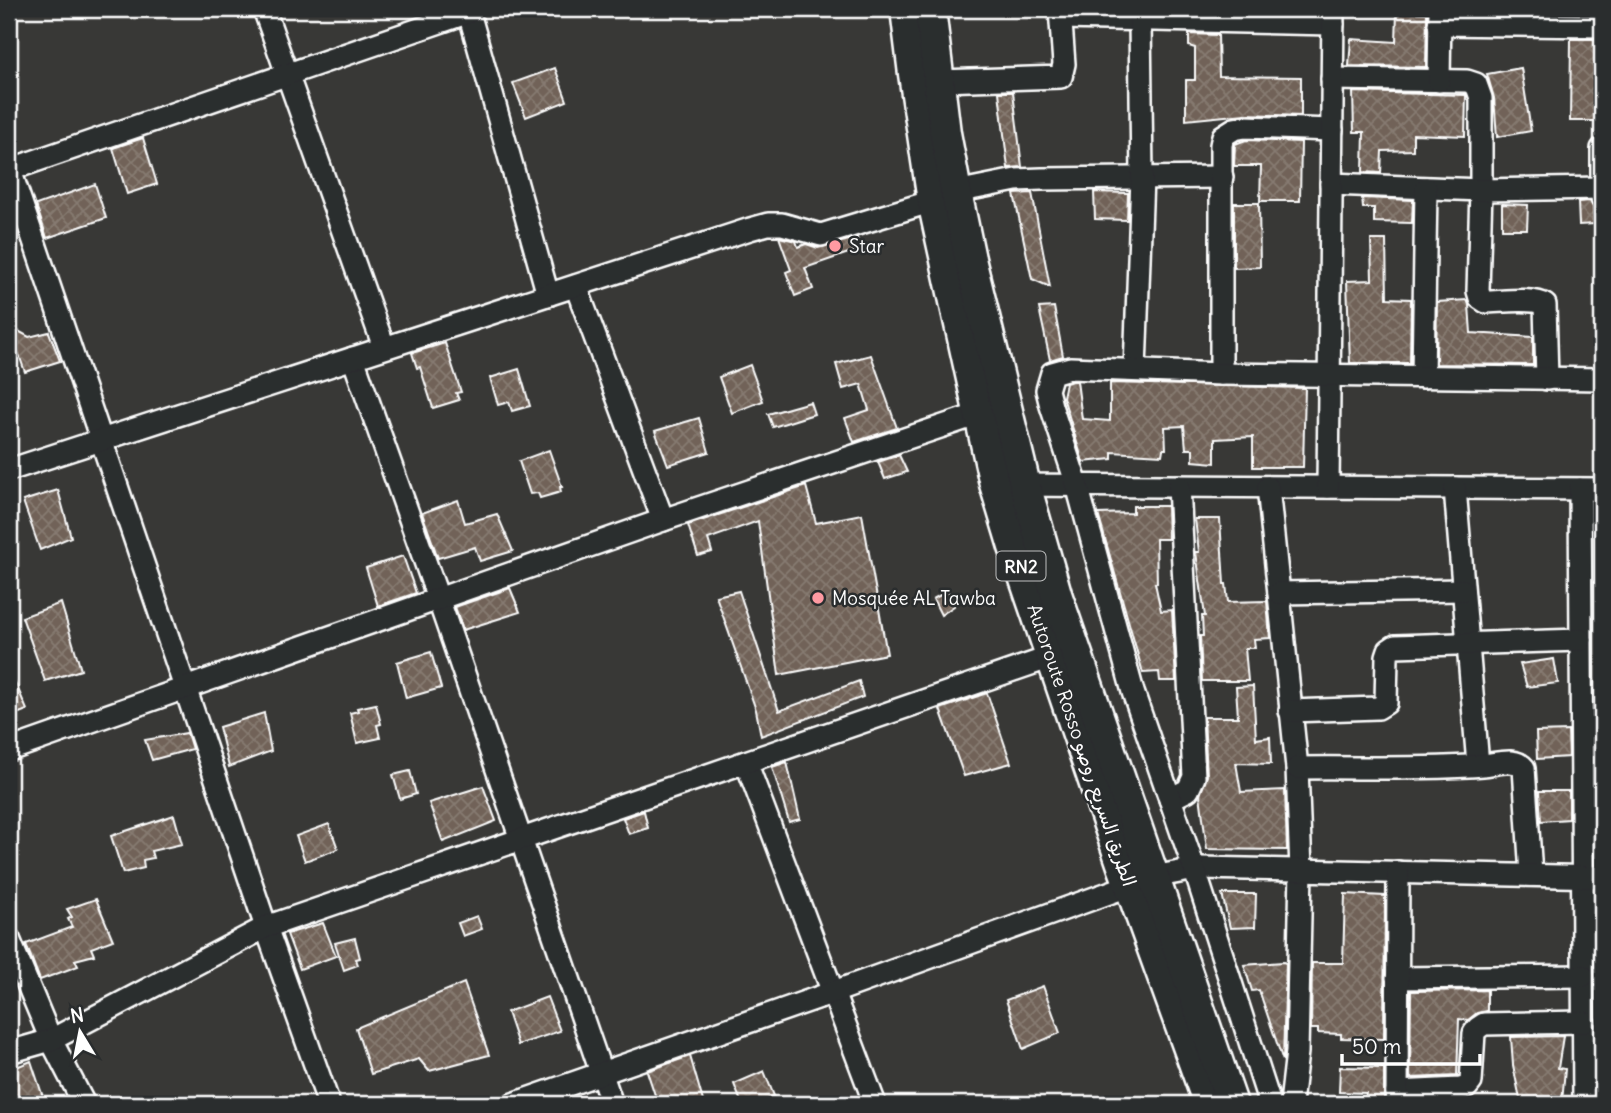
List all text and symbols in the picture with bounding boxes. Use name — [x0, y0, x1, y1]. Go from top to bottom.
place label: Star — [849, 234, 884, 258]
marker: Star — [827, 238, 843, 254]
road number: RN2 — [996, 552, 1046, 580]
place label: Mosquée AL Tawba — [832, 586, 996, 610]
marker: Mosquée AL Tawba — [810, 590, 826, 606]
street label: Autoroute Rosso الطريق السريع روصو — [1020, 601, 1142, 890]
north arrow — [46, 998, 116, 1068]
text: N — [68, 1002, 86, 1028]
scale bar — [1342, 1022, 1480, 1066]
text: 50 m — [1352, 1033, 1401, 1060]

